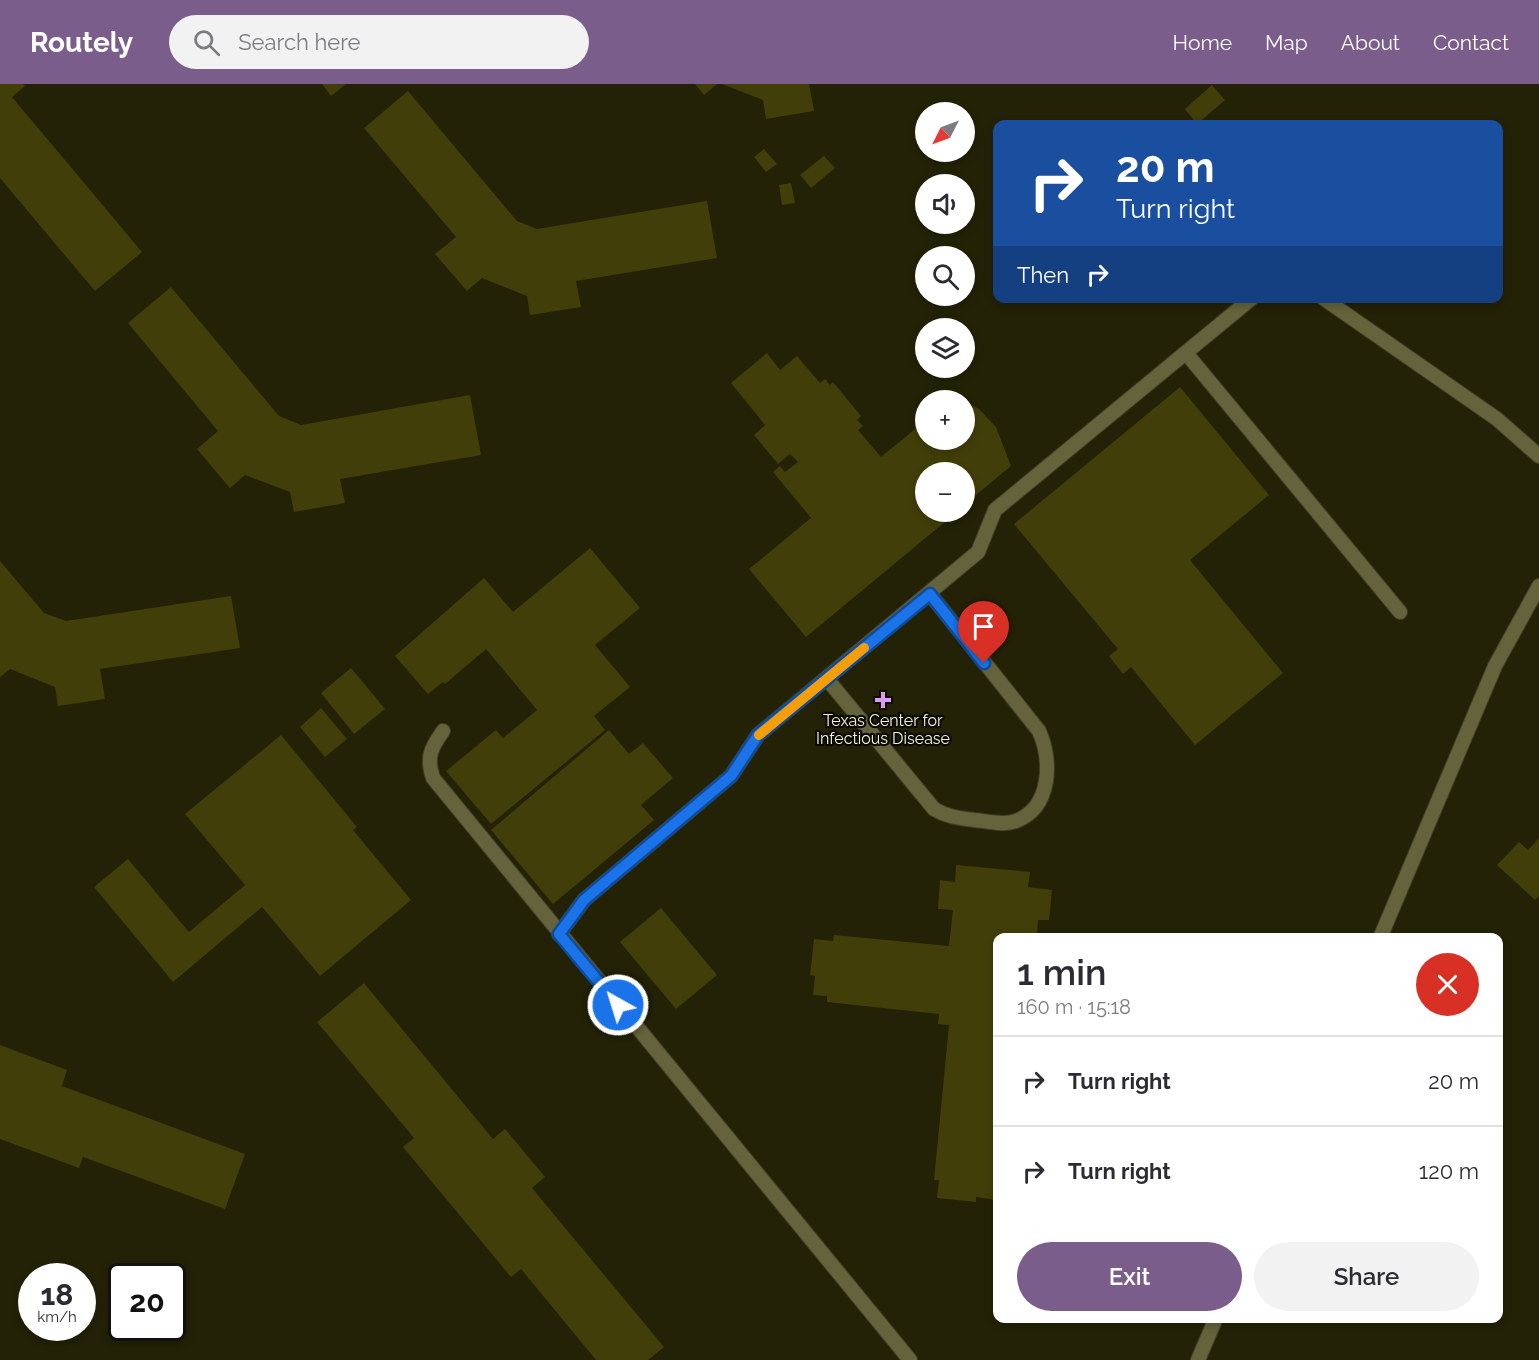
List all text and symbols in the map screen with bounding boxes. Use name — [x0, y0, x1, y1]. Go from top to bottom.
search box — [169, 15, 589, 69]
text: Routely — [30, 26, 133, 59]
icon: search — [190, 26, 223, 59]
text: Search here — [238, 29, 360, 55]
text: Home — [1173, 30, 1232, 55]
text: Map — [1265, 30, 1308, 55]
text: About — [1341, 30, 1400, 55]
text: Contact — [1433, 30, 1509, 55]
north arrow — [915, 102, 975, 162]
map controls — [915, 102, 975, 522]
text: 20 m — [1116, 143, 1215, 192]
icon: right — [1017, 144, 1095, 222]
button: sound — [915, 174, 975, 234]
text: Turn right — [1116, 193, 1235, 224]
button: search — [915, 246, 975, 306]
icon: right — [1081, 258, 1114, 291]
text: Then — [1017, 262, 1069, 288]
button: layers — [915, 318, 975, 378]
button: + — [915, 390, 975, 450]
button: − — [915, 462, 975, 522]
pin — [958, 601, 1009, 663]
icon: arrive — [967, 610, 1000, 643]
marker: Texas Center for Infectious Disease — [874, 691, 892, 709]
place label: Texas Center for Infectious Disease — [816, 711, 950, 748]
text: 1 min — [1017, 951, 1106, 993]
button: close — [1416, 953, 1479, 1016]
position arrow — [586, 973, 650, 1037]
text: 160 m · 15:18 — [1017, 995, 1131, 1019]
icon: right — [1017, 1065, 1050, 1098]
text: Turn right — [1068, 1068, 1171, 1094]
text: 20 m — [1428, 1068, 1479, 1094]
icon: right — [1017, 1155, 1050, 1188]
text: Turn right — [1068, 1158, 1171, 1184]
text: 120 m — [1419, 1158, 1479, 1184]
button: Exit — [1017, 1242, 1242, 1311]
button: Share — [1254, 1242, 1479, 1311]
speed limit sign: 20 — [108, 1263, 186, 1341]
text: 18 — [41, 1277, 73, 1312]
text: km/h — [37, 1308, 77, 1326]

